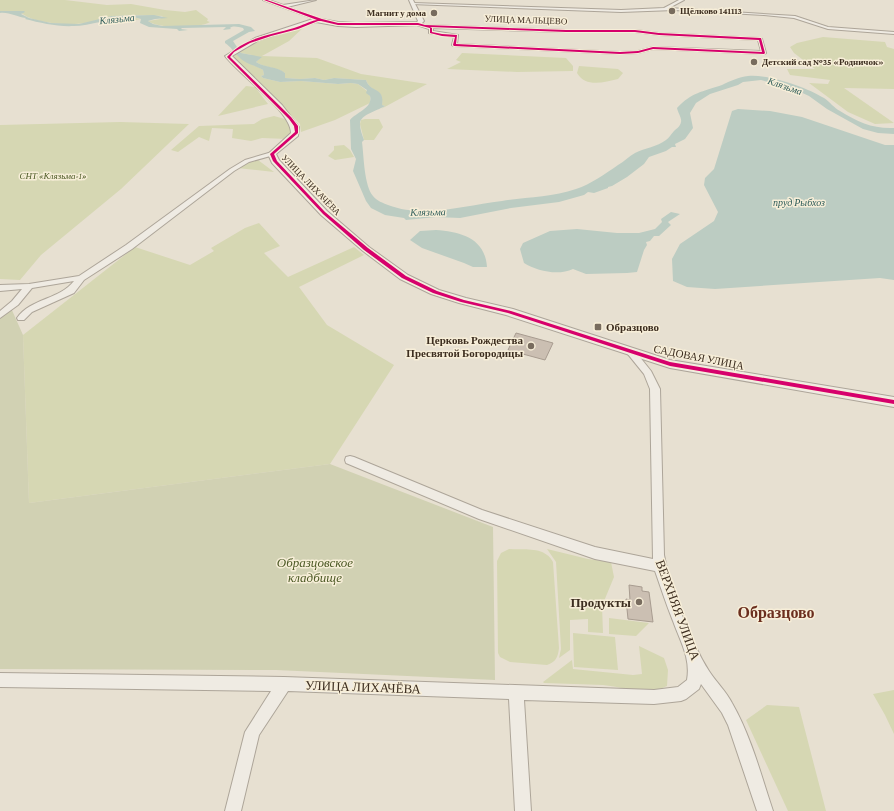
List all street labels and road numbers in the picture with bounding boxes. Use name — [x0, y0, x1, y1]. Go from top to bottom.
street label: УЛИЦА МАЛЬЦЕВО — [484, 14, 568, 26]
street label: УЛИЦА ЛИХАЧЁВА — [280, 153, 343, 218]
street label: САДОВАЯ УЛИЦА — [653, 342, 745, 372]
street label: ВЕРХНЯЯ УЛИЦА — [653, 558, 703, 663]
street label: УЛИЦА ЛИХАЧЁВА — [305, 677, 422, 697]

